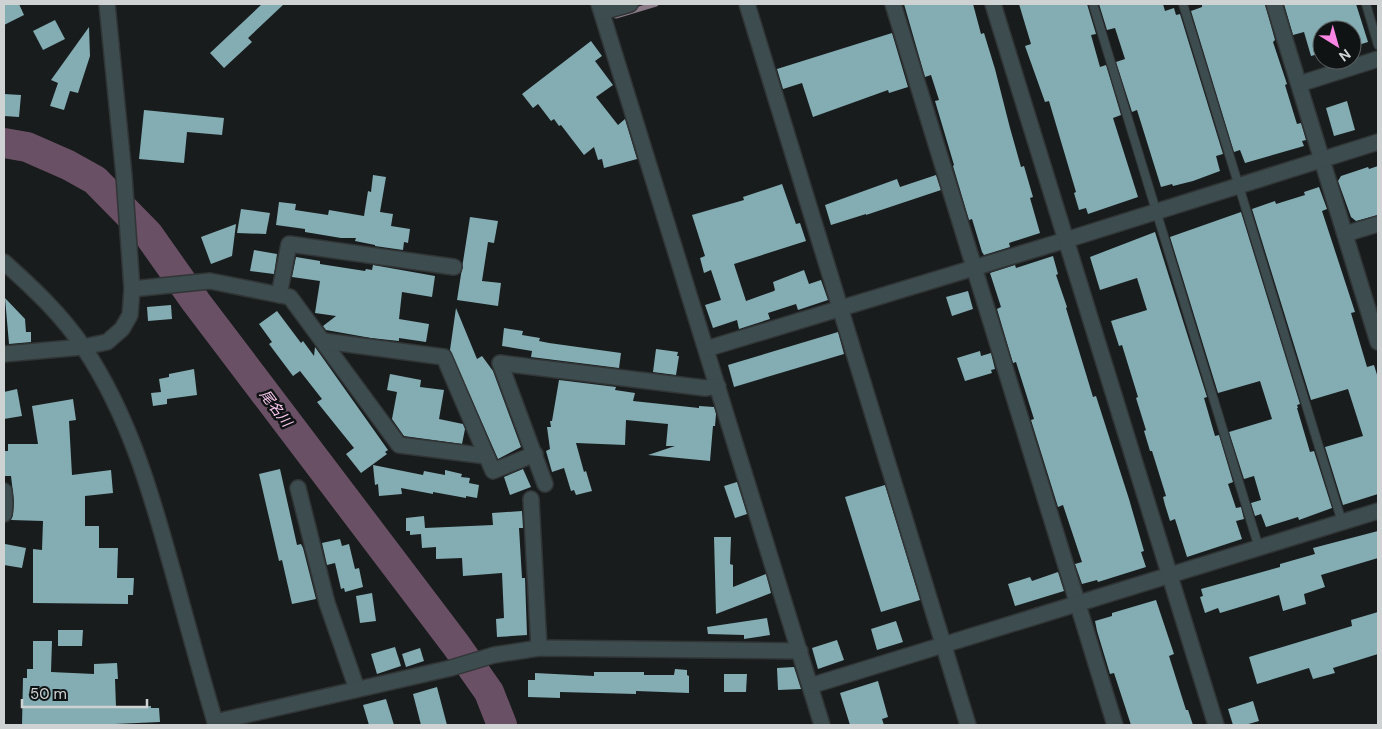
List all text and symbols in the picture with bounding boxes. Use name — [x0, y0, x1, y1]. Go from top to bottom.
north arrow — [1312, 20, 1362, 70]
text: N — [1335, 45, 1354, 66]
water label: 尾名川 — [256, 386, 297, 432]
scale bar — [22, 676, 148, 708]
text: 50 m — [30, 684, 67, 704]

